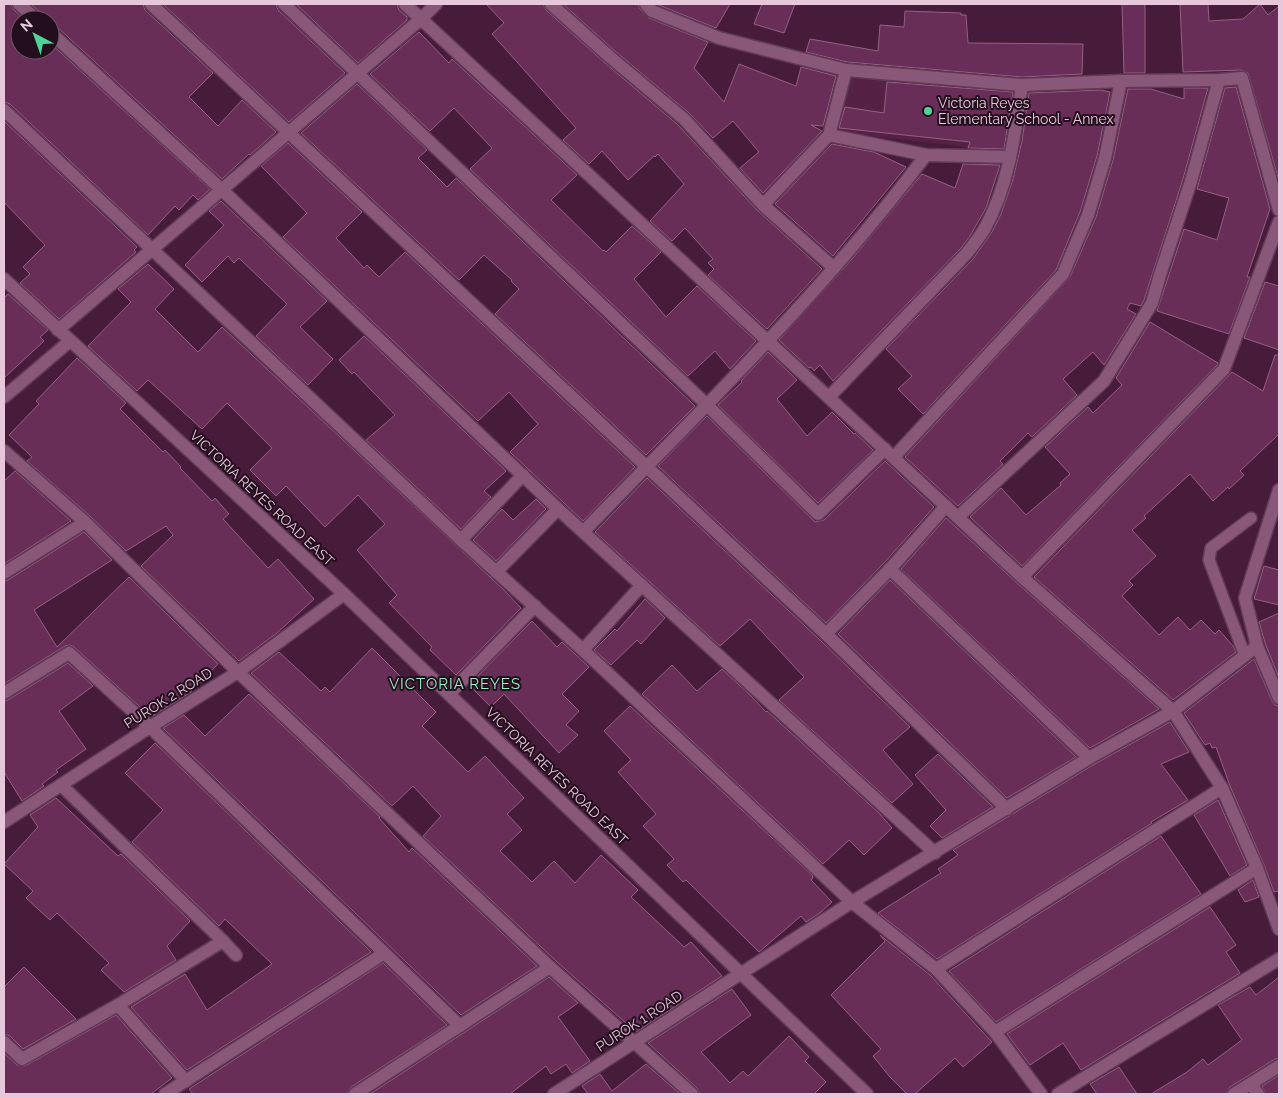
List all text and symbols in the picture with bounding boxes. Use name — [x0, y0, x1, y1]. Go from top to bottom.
north arrow — [10, 10, 60, 60]
text: N — [17, 16, 36, 35]
place label: Victoria Reyes Elementary School - Annex — [938, 95, 1114, 127]
marker: Victoria Reyes Elementary School - Annex — [922, 105, 934, 117]
street label: VICTORIA REYES ROAD EAST — [187, 427, 338, 569]
street label: PUROK 2 ROAD — [121, 664, 215, 732]
district label: VICTORIA REYES — [389, 675, 521, 693]
street label: VICTORIA REYES ROAD EAST — [483, 704, 632, 848]
street label: PUROK 1 ROAD — [593, 987, 685, 1055]

